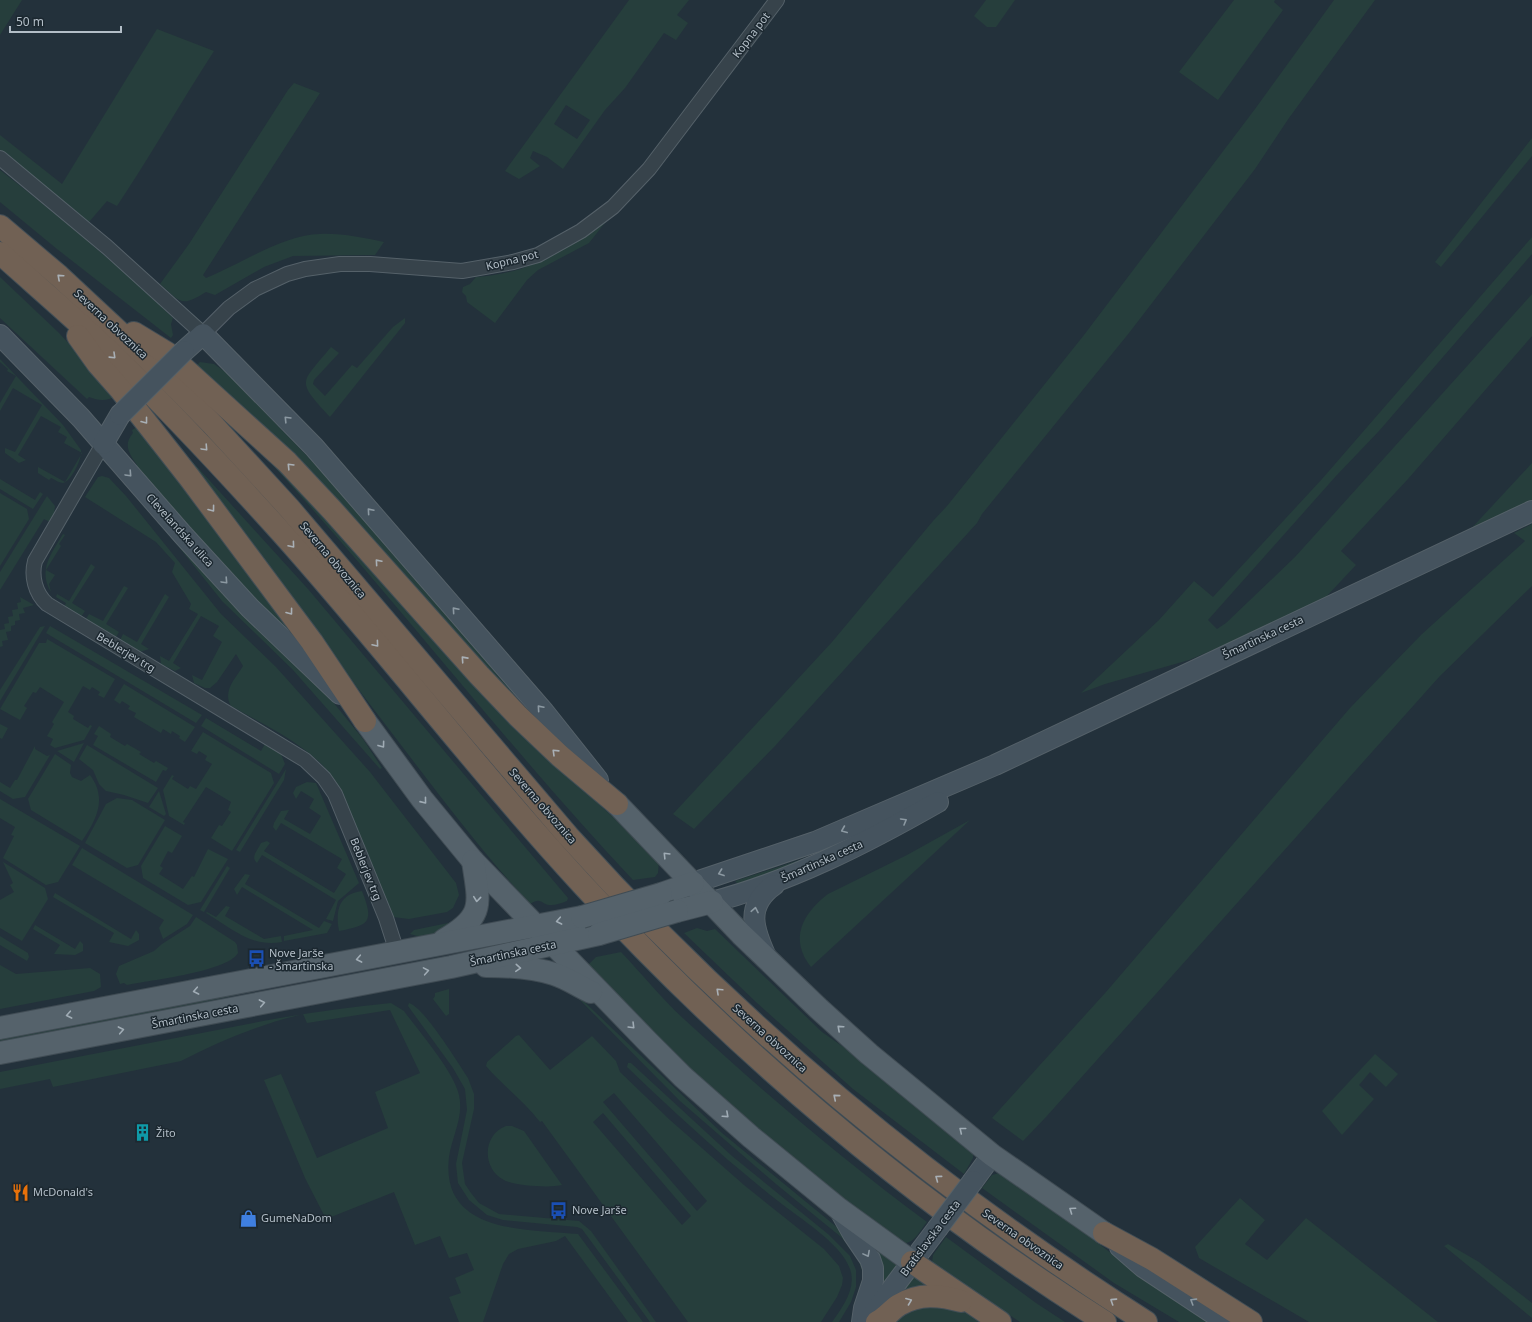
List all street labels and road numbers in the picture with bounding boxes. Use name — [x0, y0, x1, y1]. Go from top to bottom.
street label: Kopna pot — [729, 9, 773, 61]
street label: Kopna pot — [484, 246, 540, 273]
street label: Severna obvoznica — [71, 285, 151, 362]
street label: Clevelandska ulica — [143, 490, 217, 570]
street label: Severna obvoznica — [297, 518, 370, 601]
street label: Šmartinska cesta — [1220, 611, 1306, 662]
street label: Beblerjev trg — [94, 628, 158, 675]
street label: Severna obvoznica — [506, 765, 580, 847]
street label: Beblerjev trg — [347, 835, 386, 902]
street label: Šmartinska cesta — [779, 836, 865, 885]
street label: Šmartinska cesta — [468, 936, 557, 969]
street label: Šmartinska cesta — [150, 1000, 239, 1031]
street label: Severna obvoznica — [730, 1000, 811, 1075]
street label: Bratislavska cesta — [896, 1197, 963, 1279]
street label: Severna obvoznica — [980, 1205, 1067, 1272]

